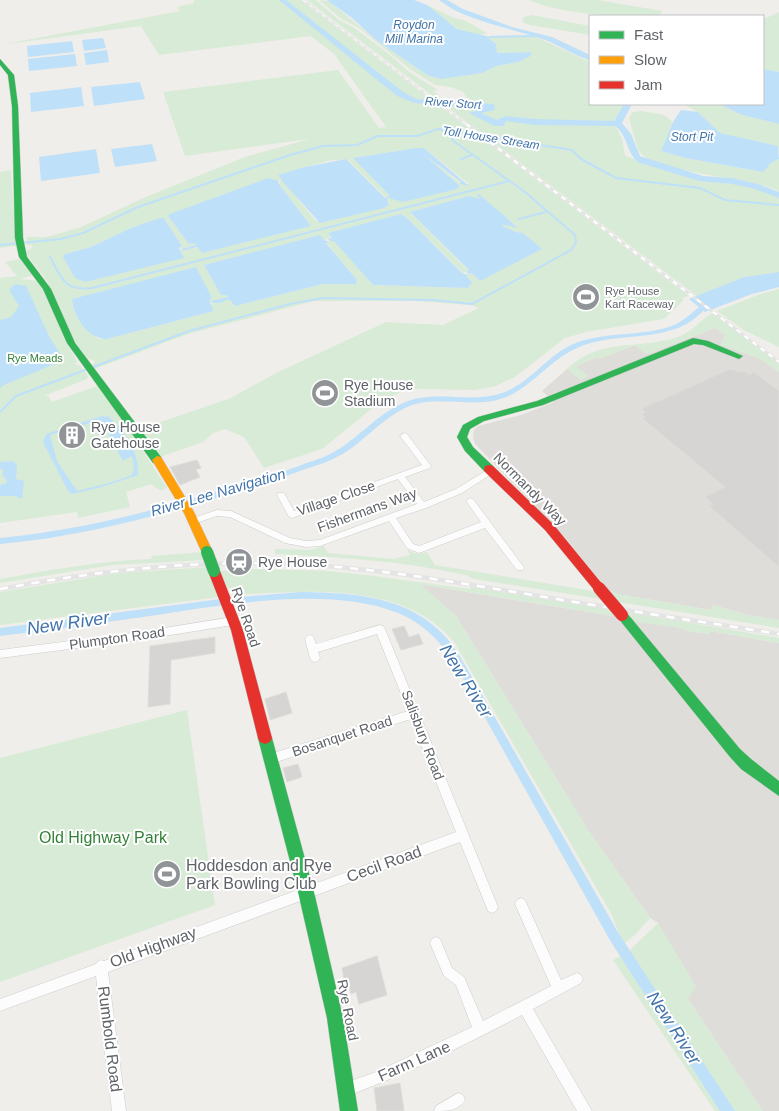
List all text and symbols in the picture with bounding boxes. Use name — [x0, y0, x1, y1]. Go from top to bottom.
legend — [589, 15, 764, 105]
water label: Roydon Mill Marina — [385, 18, 443, 46]
text: Fast — [634, 26, 664, 43]
text: Slow — [634, 51, 667, 68]
text: Jam — [634, 76, 662, 93]
water label: River Stort — [424, 94, 482, 112]
water label: Toll House Stream — [441, 123, 541, 153]
water label: Stort Pit — [671, 130, 714, 144]
sports icon: Rye House Kart Raceway — [571, 282, 601, 312]
place label: Rye House Kart Raceway — [605, 285, 674, 310]
park label: Rye Meads — [7, 352, 63, 364]
place label: Rye House Stadium — [344, 377, 413, 409]
sports icon: Rye House Stadium — [310, 378, 340, 408]
place label: Rye House Gatehouse — [91, 419, 160, 451]
building icon: Rye House Gatehouse — [57, 420, 87, 450]
street label: Normandy Way — [490, 449, 570, 529]
water label: River Lee Navigation — [149, 465, 287, 519]
street label: Village Close — [295, 477, 377, 519]
street label: Fishermans Way — [315, 485, 419, 535]
station icon: Rye House — [224, 547, 254, 577]
place label: Rye House — [258, 554, 327, 570]
street label: Rye Road — [228, 585, 264, 649]
water label: New River — [26, 607, 111, 639]
street label: Plumpton Road — [68, 623, 166, 653]
water label: New River — [436, 641, 497, 722]
street label: Salisbury Road — [399, 688, 447, 782]
street label: Bosanquet Road — [290, 712, 394, 760]
park label: Old Highway Park — [39, 829, 168, 846]
street label: Cecil Road — [344, 843, 424, 885]
place label: Hoddesdon and Rye Park Bowling Club — [186, 857, 332, 892]
sports icon: Hoddesdon and Rye Park Bowling Club — [152, 859, 182, 889]
street label: Old Highway — [107, 924, 199, 970]
street label: Rye Road — [334, 978, 362, 1042]
street label: Rumbold Road — [95, 985, 125, 1093]
water label: New River — [643, 988, 706, 1069]
street label: Farm Lane — [375, 1037, 453, 1085]

